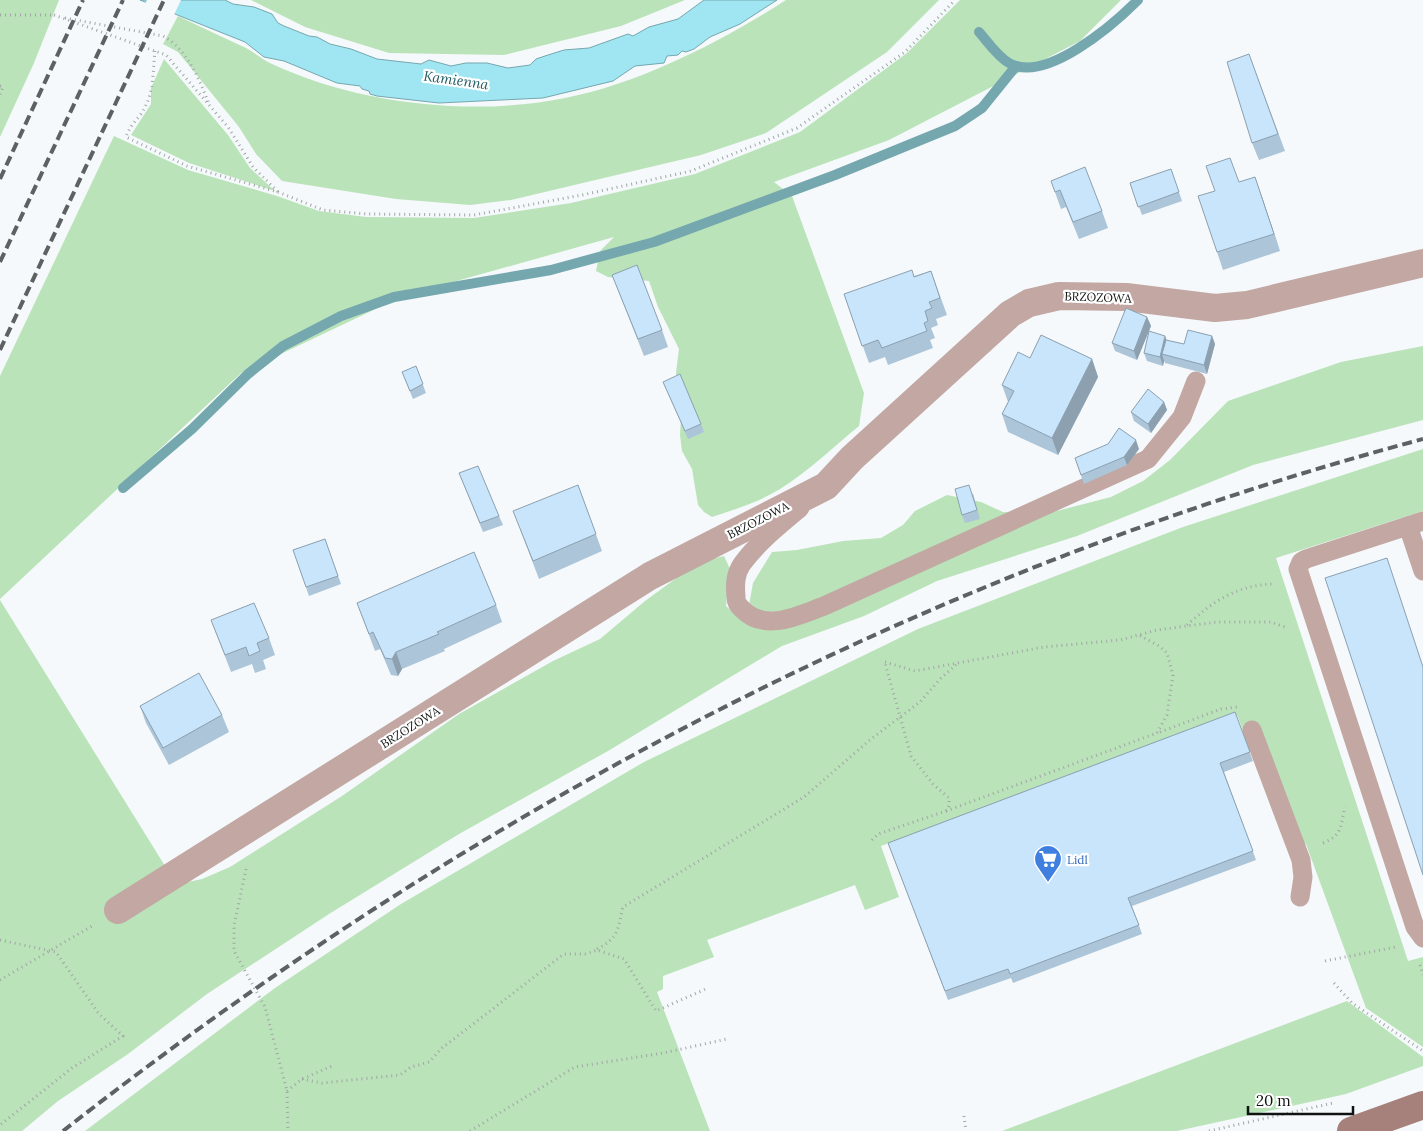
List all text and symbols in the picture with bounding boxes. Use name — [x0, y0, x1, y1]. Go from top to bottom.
water label: Kamienna — [422, 67, 490, 93]
street label: BRZOZOWA — [1064, 288, 1132, 306]
street label: BRZOZOWA — [725, 498, 792, 542]
street label: BRZOZOWA — [378, 703, 443, 751]
supermarket icon: Lidl — [1033, 844, 1063, 883]
place label: Lidl — [1067, 852, 1088, 867]
scale bar — [1248, 1084, 1353, 1116]
text: 20 m — [1256, 1091, 1291, 1110]

